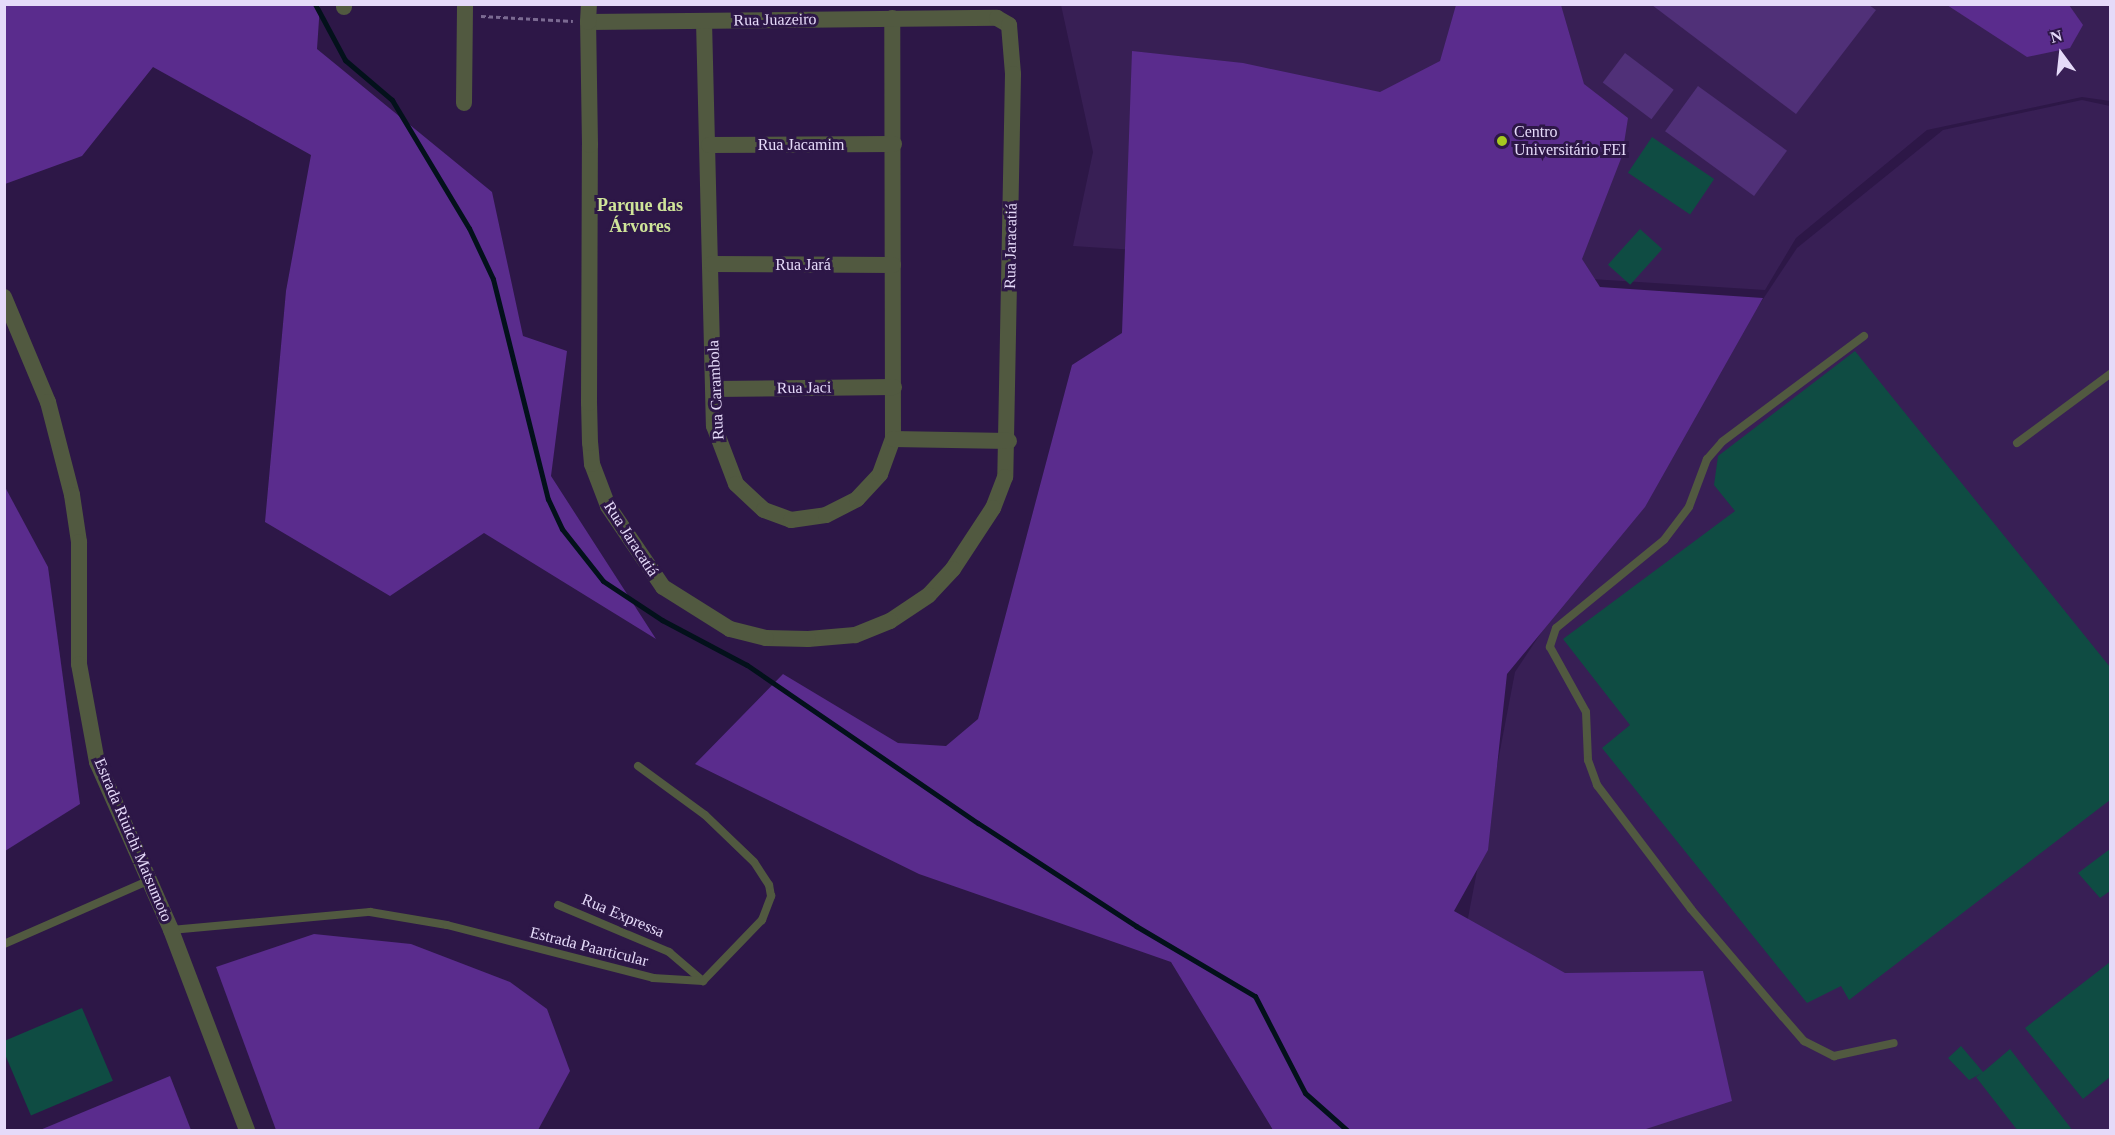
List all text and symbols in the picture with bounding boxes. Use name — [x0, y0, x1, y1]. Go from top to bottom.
street label: Rua Juazeiro — [733, 10, 817, 30]
north arrow — [2031, 24, 2091, 84]
text: N — [2048, 26, 2064, 46]
place label: Centro Universitário FEI — [1514, 122, 1626, 160]
marker: Centro Universitário FEI — [1495, 134, 1509, 148]
street label: Rua Jacamim — [758, 135, 844, 155]
district label: Parque das Árvores — [597, 195, 683, 238]
street label: Rua Jaracatiá — [1001, 203, 1021, 289]
street label: Rua Jará — [775, 255, 831, 275]
street label: Rua Carambola — [704, 340, 728, 440]
street label: Rua Jaci — [777, 378, 831, 398]
street label: Rua Jaracatiá — [600, 498, 662, 580]
street label: Estrada Riuichi Matsumoto — [90, 755, 176, 925]
street label: Rua Expressa — [579, 890, 667, 942]
street label: Estrada Paarticular — [528, 923, 650, 971]

